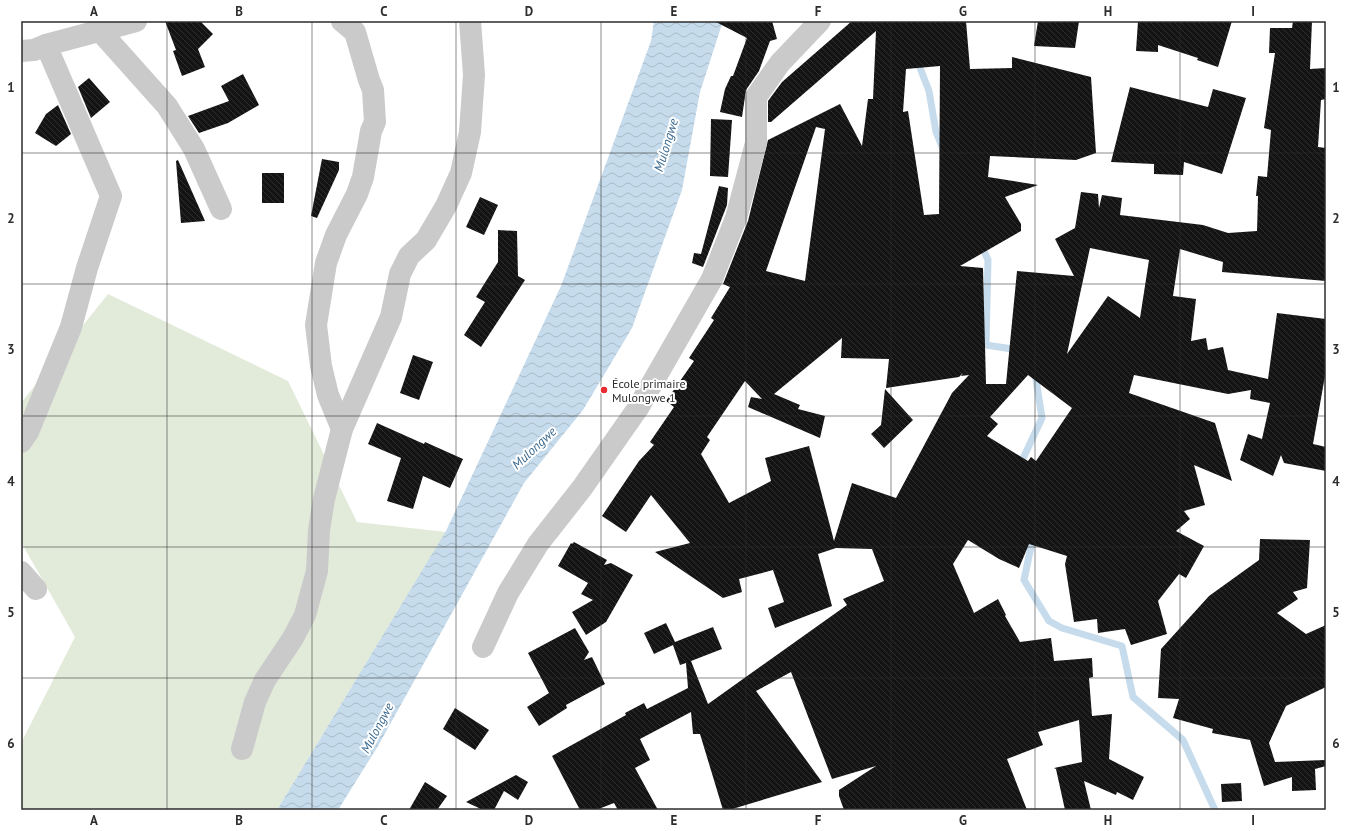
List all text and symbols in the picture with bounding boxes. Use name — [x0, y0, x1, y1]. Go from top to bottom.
text: A — [90, 3, 98, 20]
text: B — [235, 3, 243, 20]
text: C — [380, 3, 388, 20]
text: D — [525, 3, 533, 20]
text: E — [671, 3, 678, 20]
text: F — [815, 3, 822, 20]
text: G — [959, 3, 967, 20]
text: H — [1104, 3, 1112, 20]
text: I — [1251, 3, 1255, 20]
text: 1 — [7, 79, 15, 96]
text: 1 — [1332, 79, 1340, 96]
water label: Mulongwe — [650, 116, 682, 174]
text: 2 — [7, 210, 15, 227]
text: 2 — [1332, 210, 1340, 227]
text: 3 — [7, 341, 15, 358]
text: 3 — [1332, 341, 1340, 358]
place label: École primaire Mulongwe 1 — [612, 376, 686, 405]
marker: École primaire Mulongwe 1 — [599, 385, 609, 395]
water label: Mulongwe — [508, 423, 560, 473]
text: 4 — [7, 473, 15, 490]
text: 4 — [1332, 473, 1340, 490]
text: 5 — [7, 604, 15, 621]
text: 5 — [1332, 604, 1340, 621]
water label: Mulongwe — [357, 700, 397, 756]
text: 6 — [7, 735, 15, 752]
text: 6 — [1332, 735, 1340, 752]
text: A — [90, 812, 98, 829]
text: B — [235, 812, 243, 829]
text: C — [380, 812, 388, 829]
text: D — [525, 812, 533, 829]
text: E — [671, 812, 678, 829]
text: F — [815, 812, 822, 829]
text: G — [959, 812, 967, 829]
text: H — [1104, 812, 1112, 829]
text: I — [1251, 812, 1255, 829]

